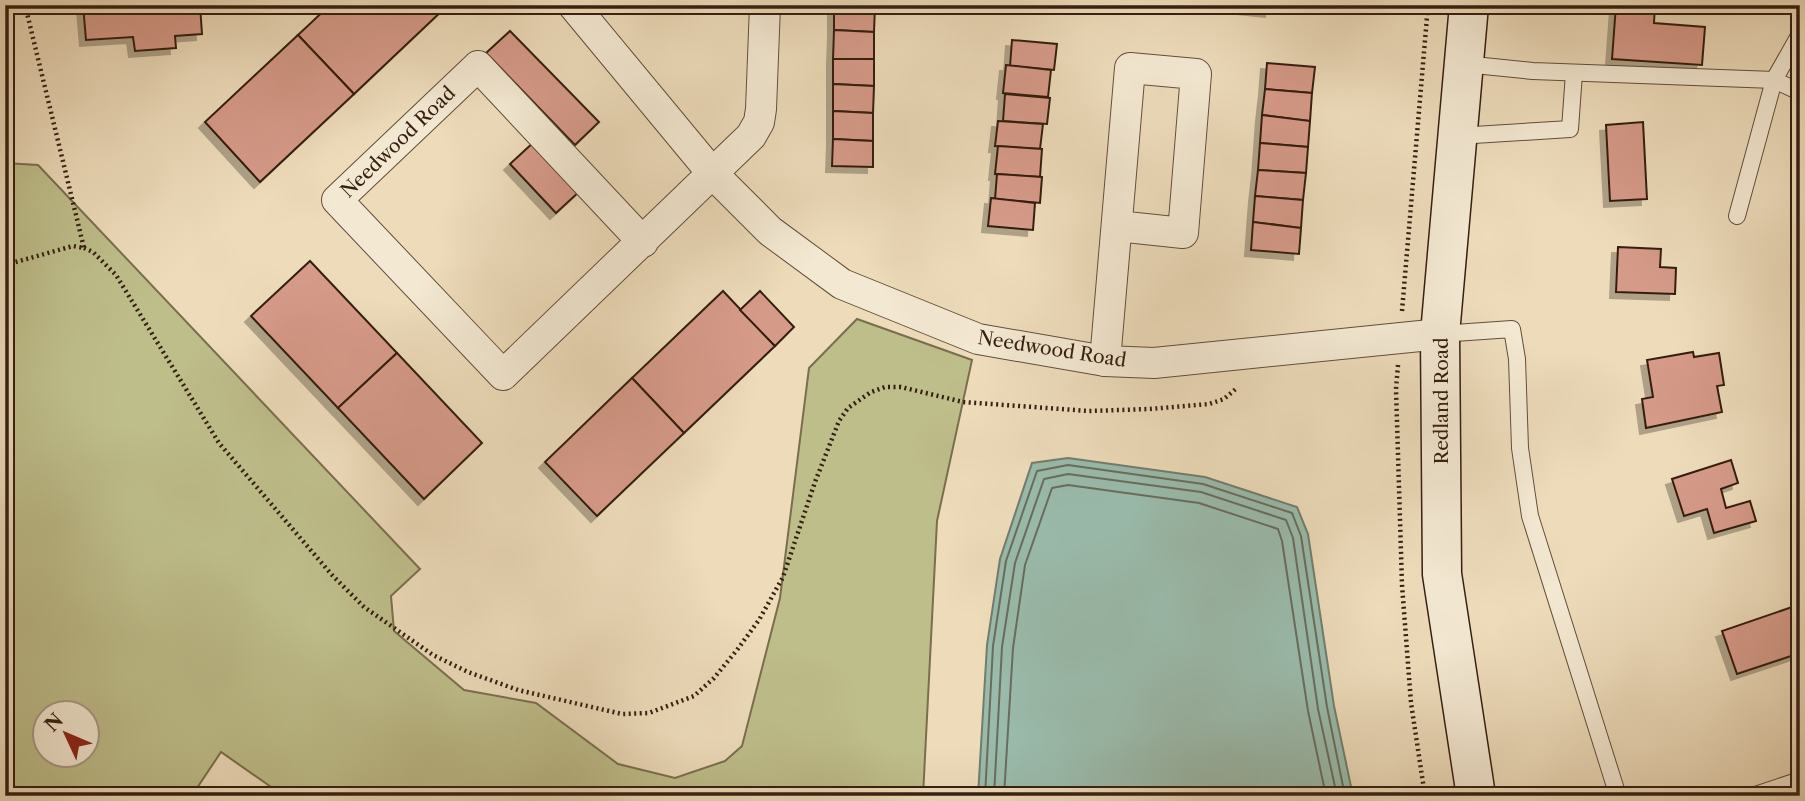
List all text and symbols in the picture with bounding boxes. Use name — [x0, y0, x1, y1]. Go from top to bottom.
street label: Needwood Road — [336, 81, 460, 202]
street label: Needwood Road — [976, 326, 1128, 372]
street label: Redland Road — [1430, 337, 1453, 465]
north arrow — [32, 700, 102, 770]
text: N — [40, 709, 68, 736]

